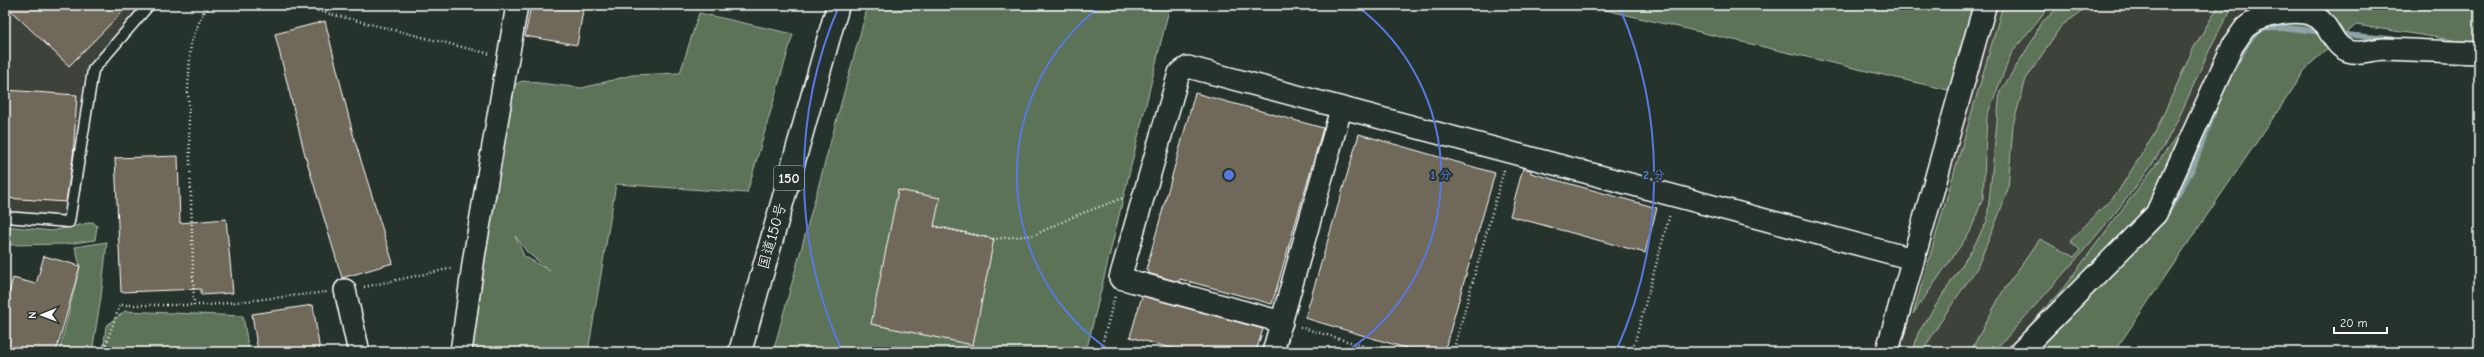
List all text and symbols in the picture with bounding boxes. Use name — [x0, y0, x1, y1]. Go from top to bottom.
road number: 150 — [774, 166, 804, 190]
centre of rings — [1222, 168, 1236, 182]
text: 1 分 — [1431, 168, 1452, 182]
text: 2 分 — [1643, 168, 1665, 182]
street label: 国道150号 — [754, 201, 790, 271]
north arrow — [22, 295, 62, 335]
scale bar — [2334, 309, 2387, 335]
text: N — [26, 311, 39, 319]
text: 20 m — [2340, 316, 2368, 330]

